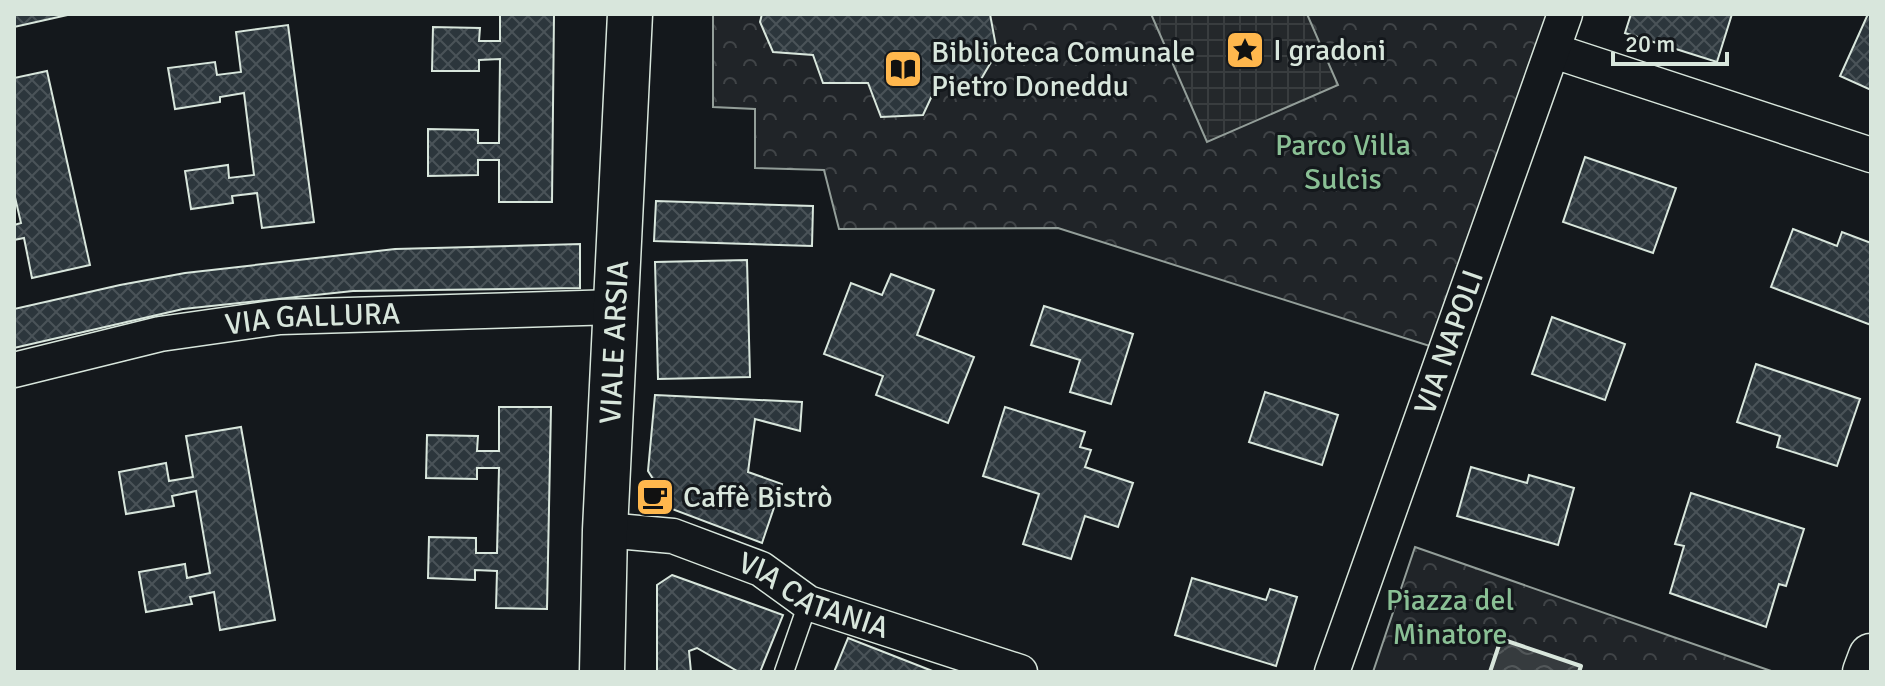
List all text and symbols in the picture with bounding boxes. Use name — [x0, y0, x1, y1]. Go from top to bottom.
scale bar — [1613, 16, 1727, 66]
place icon: I gradoni — [1224, 29, 1266, 71]
text: 20 m — [1625, 29, 1675, 59]
place label: I gradoni — [1273, 32, 1386, 69]
place label: Biblioteca Comunale Pietro Doneddu — [931, 34, 1195, 105]
library icon: Biblioteca Comunale Pietro Doneddu — [882, 48, 924, 90]
park label: Parco Villa Sulcis — [1275, 127, 1411, 198]
street label: VIALE ARSIA — [592, 260, 637, 425]
street label: VIA NAPOLI — [1406, 265, 1491, 419]
street label: VIA GALLURA — [223, 295, 401, 343]
cafe icon: Caffè Bistrò — [634, 476, 676, 518]
place label: Caffè Bistrò — [683, 479, 833, 516]
street label: VIA CATANIA — [733, 544, 894, 647]
park label: Piazza del Minatore — [1386, 582, 1514, 653]

